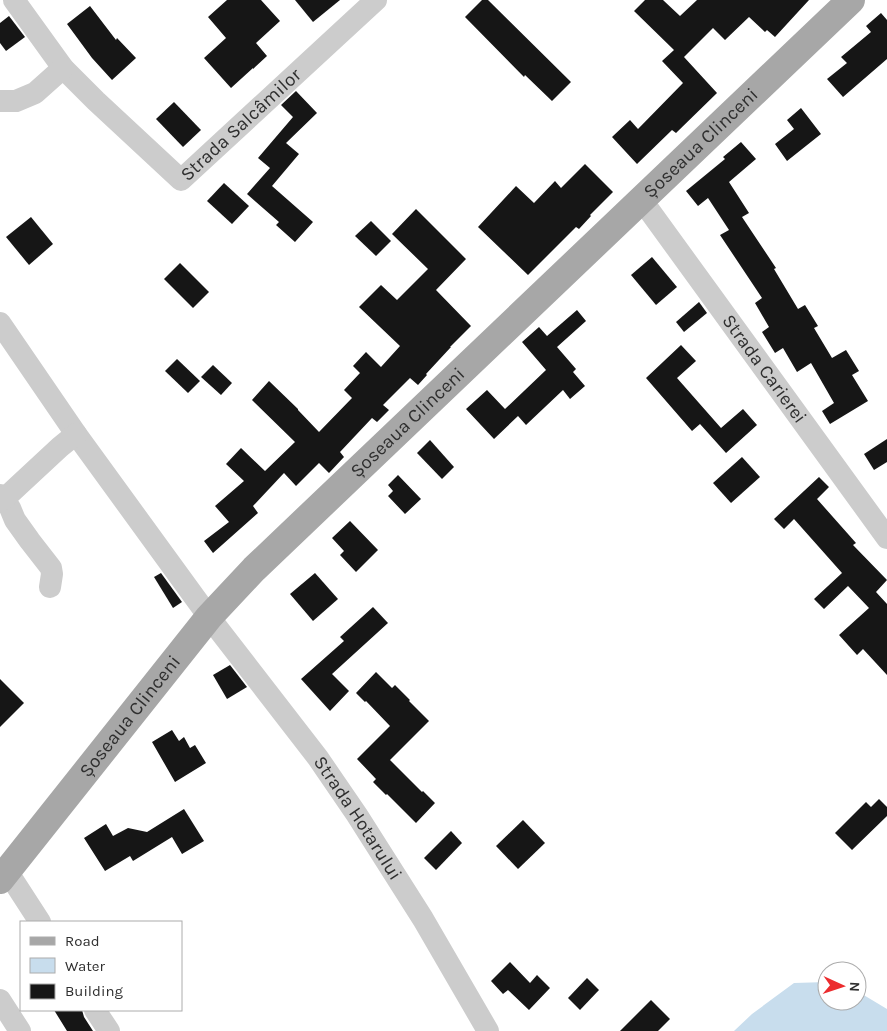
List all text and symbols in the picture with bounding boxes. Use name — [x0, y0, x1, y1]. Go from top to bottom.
street label: Strada Salcâmilor — [176, 64, 306, 186]
street label: Șoseaua Clinceni — [639, 84, 763, 203]
street label: Strada Carierei — [718, 310, 811, 428]
street label: Șoseaua Clinceni — [346, 363, 469, 482]
street label: Șoseaua Clinceni — [75, 651, 185, 782]
street label: Strada Hotarului — [309, 752, 406, 884]
legend — [20, 921, 182, 1011]
text: Road — [65, 932, 100, 950]
text: Water — [65, 957, 106, 975]
north arrow — [817, 961, 867, 1011]
text: N — [846, 981, 863, 992]
text: Building — [65, 982, 123, 1000]

